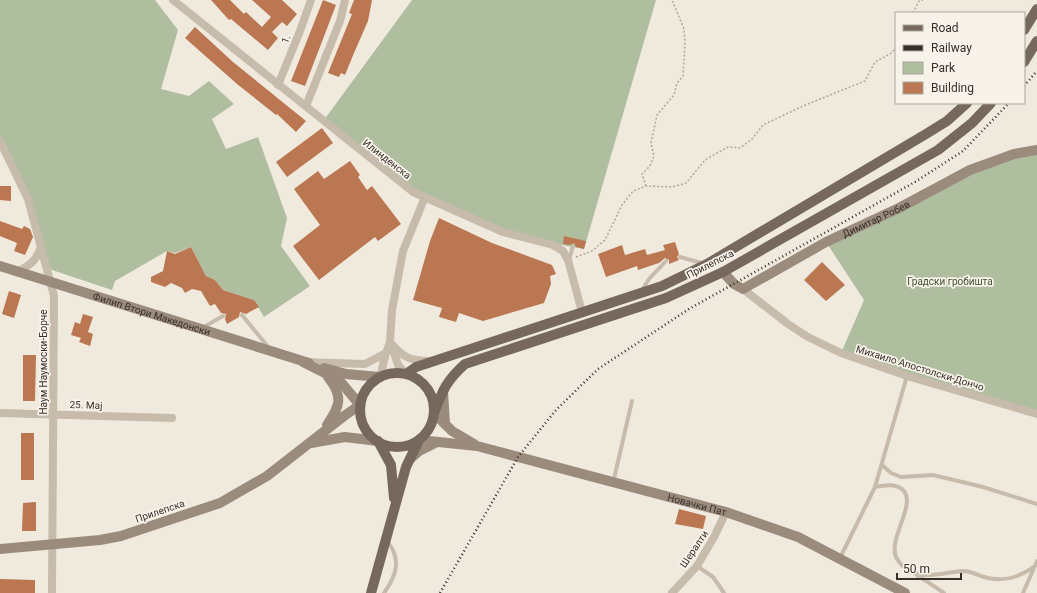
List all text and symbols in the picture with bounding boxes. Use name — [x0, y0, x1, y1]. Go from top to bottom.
legend — [895, 12, 1025, 104]
text: Road — [931, 21, 959, 35]
street label: 1. — [279, 33, 293, 45]
text: Railway — [931, 41, 972, 55]
text: Park — [931, 61, 956, 75]
text: Building — [931, 81, 974, 95]
street label: Илинденска — [361, 137, 413, 181]
street label: Димитар Робев — [840, 198, 912, 239]
street label: Прилепска — [685, 247, 735, 281]
park label: Градски гробишта — [907, 276, 993, 287]
street label: Филип Втори Македонски — [92, 289, 212, 337]
street label: Наум Наумоски-Борче — [38, 309, 49, 415]
street label: Михаило Апостолски-Дончо — [855, 343, 986, 393]
street label: 25. Мај — [69, 399, 103, 411]
street label: Новачки Пат — [666, 491, 728, 517]
street label: Прилепска — [134, 497, 186, 525]
street label: Шералти — [678, 528, 710, 570]
scale bar — [897, 555, 961, 581]
text: 50 m — [903, 562, 930, 576]

